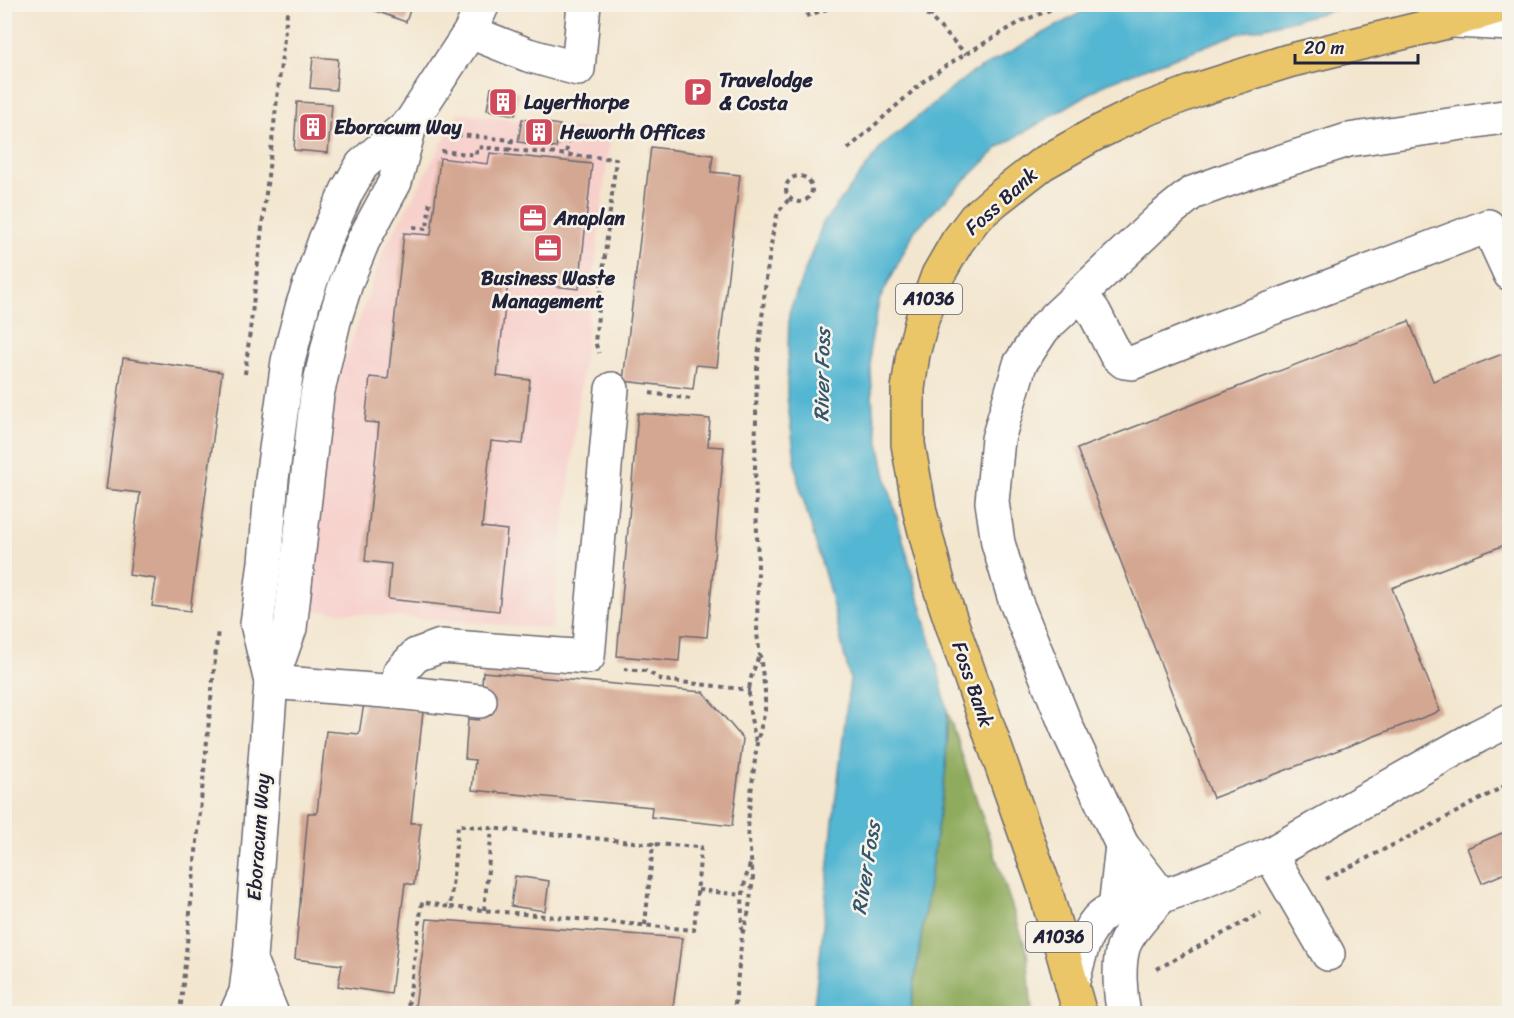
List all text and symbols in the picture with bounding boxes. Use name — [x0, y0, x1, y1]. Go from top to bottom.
scale bar — [1295, 27, 1418, 65]
text: 20 m — [1304, 32, 1344, 64]
place label: Travelodge & Costa — [719, 63, 813, 121]
parking icon: Travelodge & Costa — [682, 76, 714, 108]
place label: Layerthorpe — [524, 85, 630, 120]
building icon: Layerthorpe — [487, 86, 519, 118]
place label: Eboracum Way — [334, 110, 462, 145]
building icon: Eboracum Way — [297, 111, 329, 143]
place label: Heworth Offices — [559, 115, 706, 150]
building icon: Heworth Offices — [523, 116, 555, 148]
street label: Foss Bank — [957, 158, 1046, 244]
place label: Anaplan — [553, 201, 625, 236]
office icon: Anaplan — [517, 202, 549, 234]
office icon: Business Waste Management — [532, 232, 564, 264]
place label: Business Waste Management — [481, 261, 616, 319]
road number: A1036 — [896, 284, 962, 314]
water label: River Foss — [802, 325, 842, 422]
street label: Foss Bank — [941, 636, 1004, 732]
street label: Eboracum Way — [237, 772, 280, 902]
water label: River Foss — [840, 816, 893, 917]
road number: A1036 — [1026, 922, 1092, 952]

